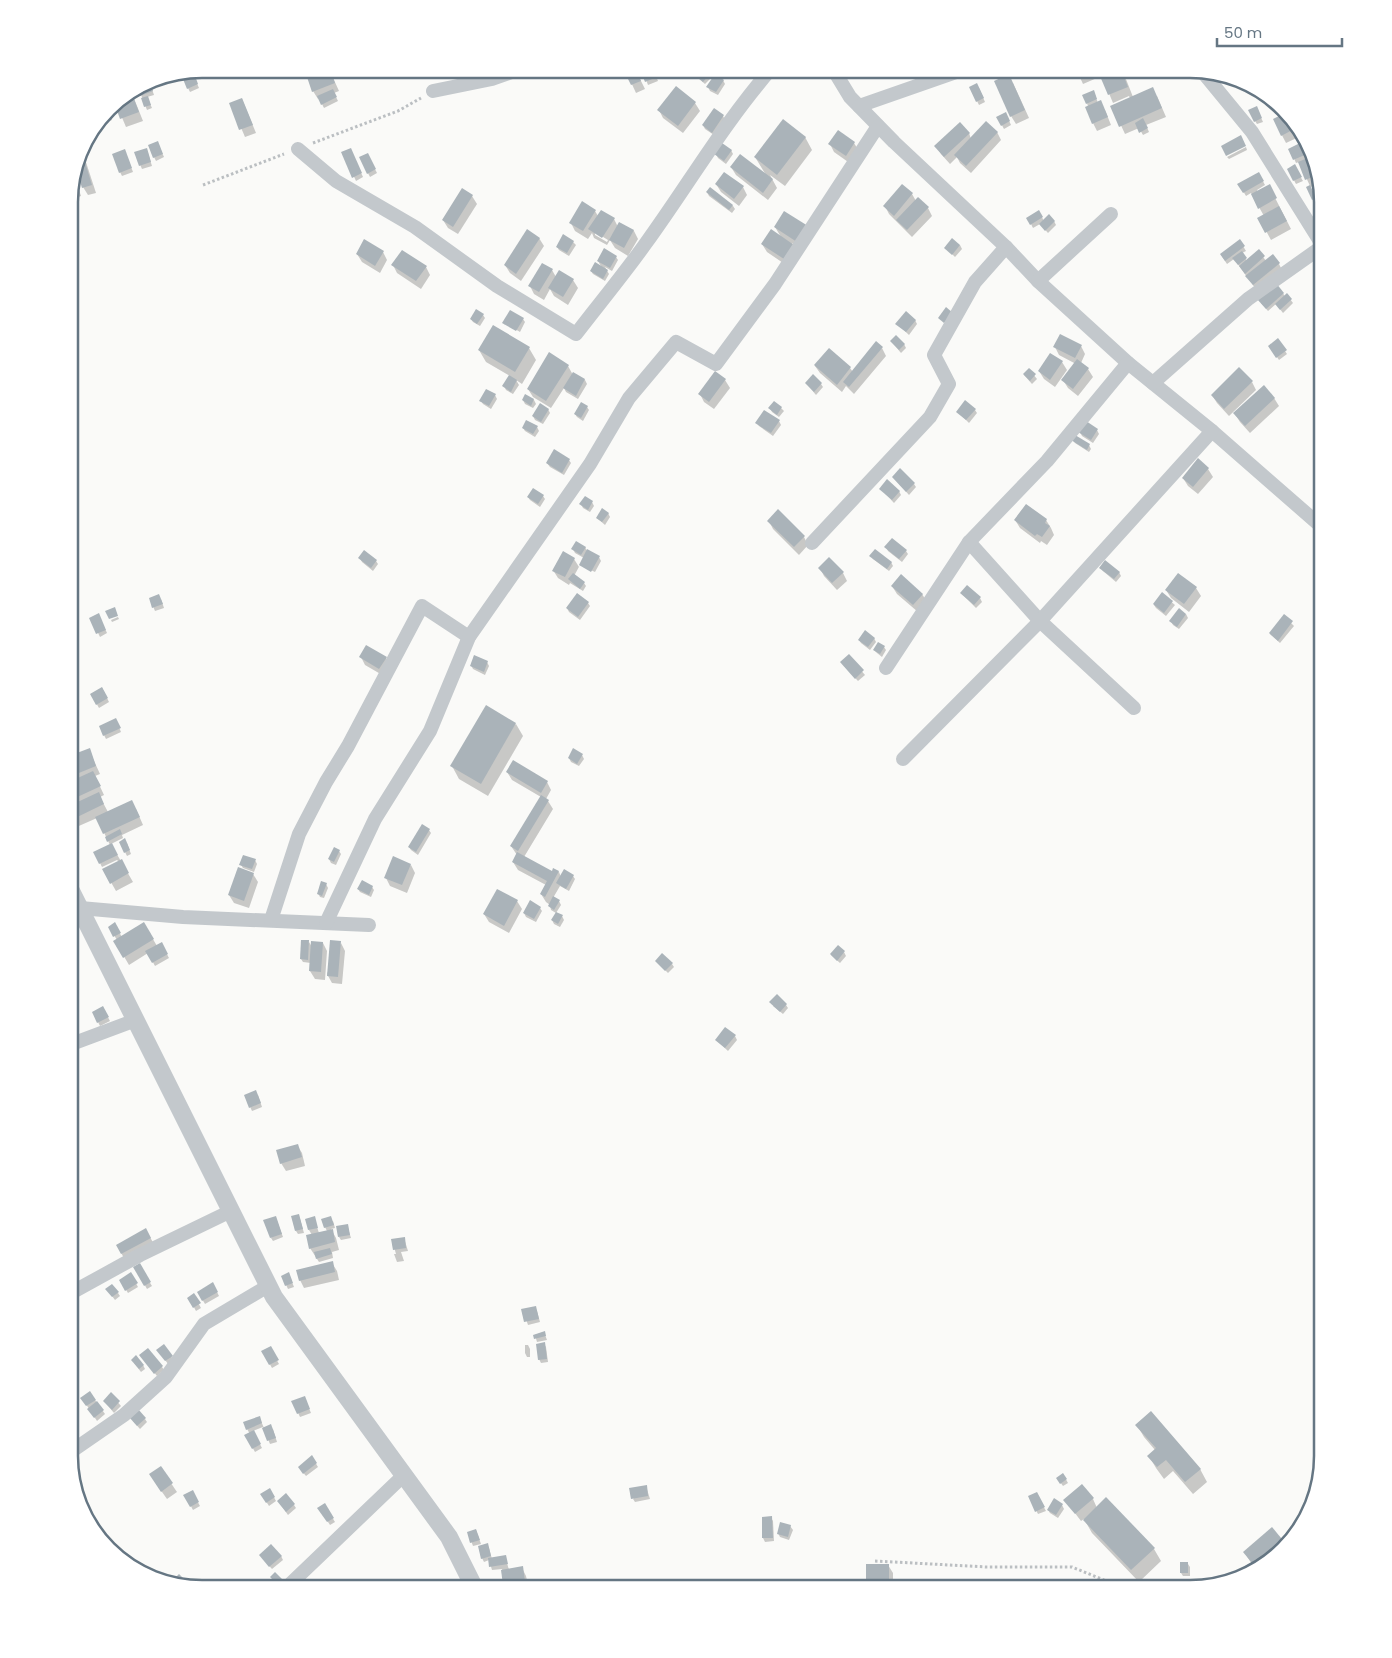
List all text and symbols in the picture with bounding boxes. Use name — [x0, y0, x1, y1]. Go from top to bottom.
scale bar — [1217, 15, 1342, 47]
text: 50 m — [1224, 22, 1262, 43]

